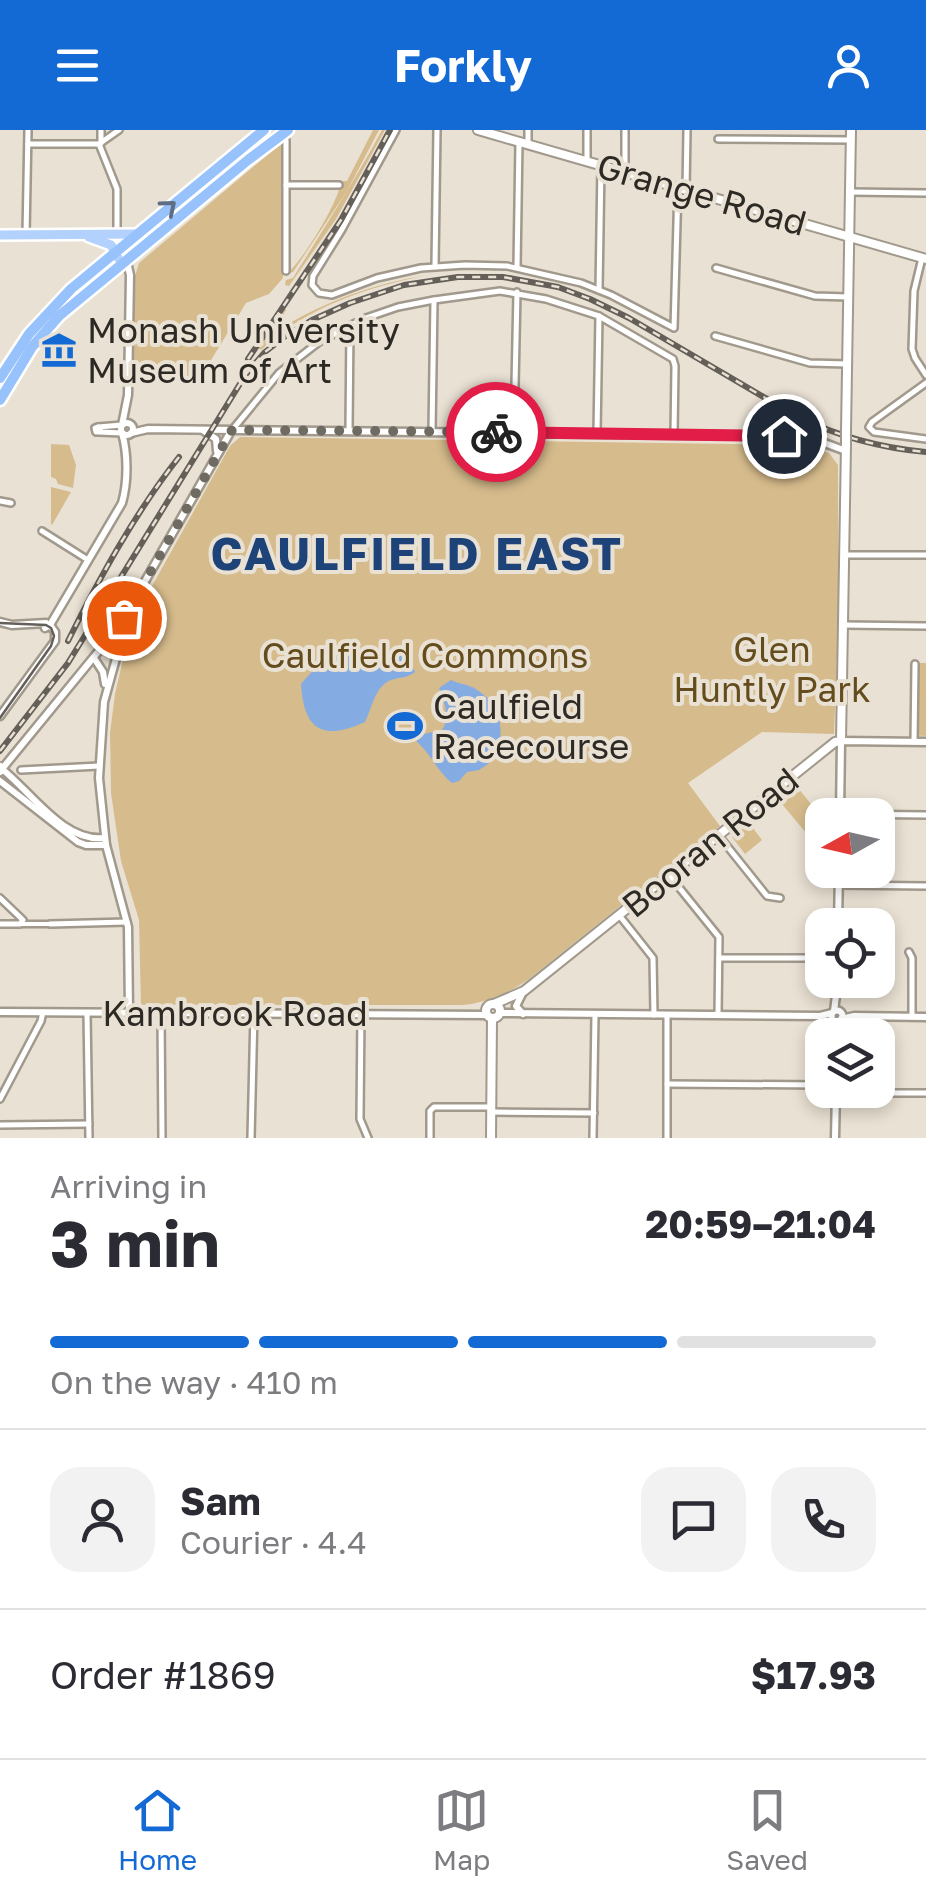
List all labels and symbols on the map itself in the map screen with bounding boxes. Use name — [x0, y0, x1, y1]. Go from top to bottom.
street label: Grange Road — [593, 144, 811, 244]
one-way arrow — [158, 201, 176, 219]
place label: Monash University Museum of Art — [87, 309, 400, 391]
museum icon: Monash University Museum of Art — [40, 331, 78, 369]
courier — [446, 382, 546, 482]
pin — [742, 394, 827, 479]
district label: CAULFIELD EAST — [210, 526, 624, 580]
pin — [82, 576, 167, 661]
park label: Glen Huntly Park — [673, 628, 871, 710]
park label: Caulfield Commons — [262, 634, 588, 676]
place label: Caulfield Racecourse — [433, 685, 629, 767]
sports icon: Caulfield Racecourse — [386, 707, 424, 745]
street label: Booran Road — [613, 758, 807, 926]
north arrow — [805, 798, 895, 888]
street label: Kambrook Road — [102, 992, 368, 1034]

